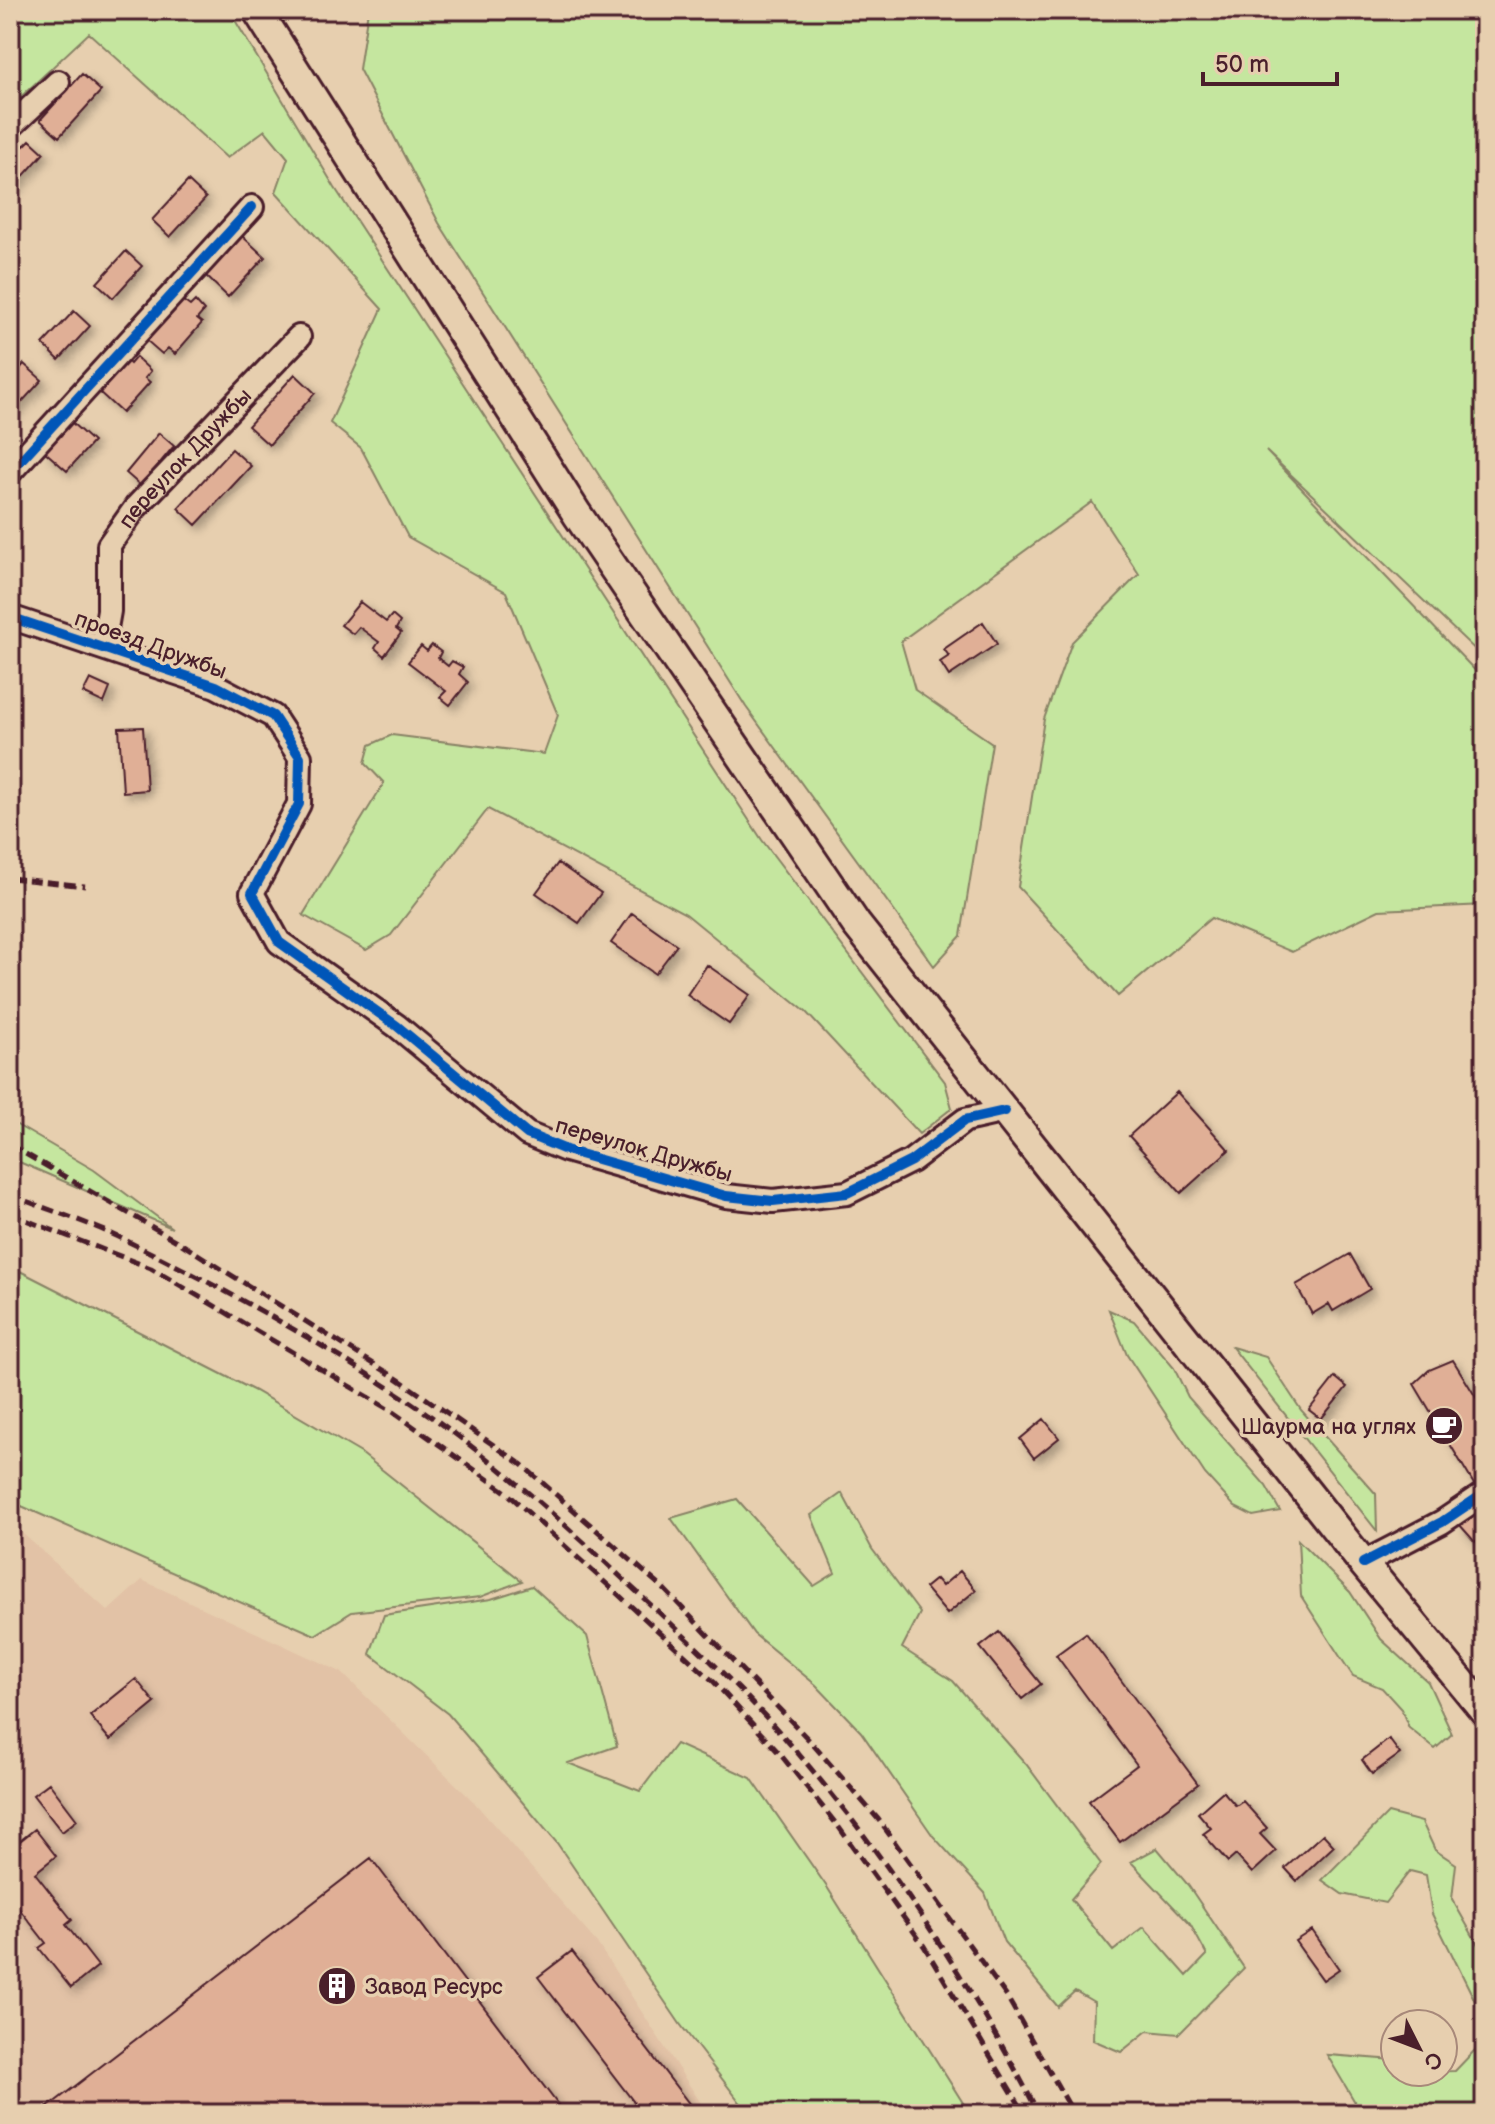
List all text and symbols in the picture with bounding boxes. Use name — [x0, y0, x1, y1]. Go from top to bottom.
scale bar — [1203, 36, 1337, 86]
text: 50 m — [1215, 50, 1269, 79]
street label: переулок Дружбы — [113, 383, 258, 534]
street label: проезд Дружбы — [71, 605, 230, 685]
street label: переулок Дружбы — [552, 1112, 735, 1189]
cafe icon: Шаурма на углях — [1423, 1405, 1465, 1447]
place label: Шаурма на углях — [1241, 1414, 1416, 1441]
building icon: Завод Ресурс — [316, 1965, 358, 2007]
place label: Завод Ресурс — [365, 1974, 503, 2001]
north arrow — [1379, 2008, 1459, 2088]
text: С — [1418, 2046, 1448, 2075]

